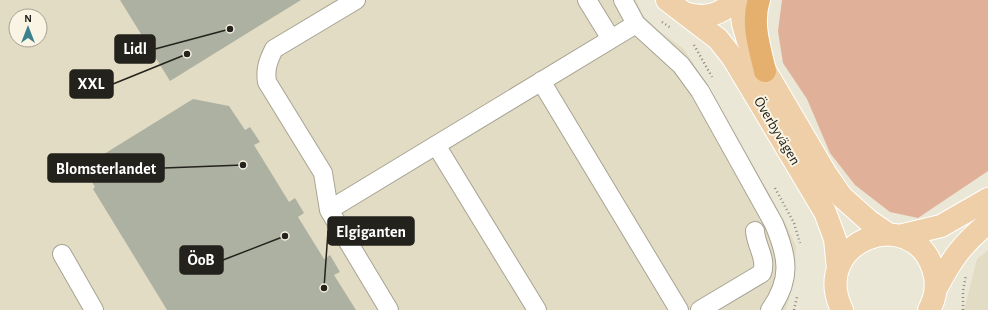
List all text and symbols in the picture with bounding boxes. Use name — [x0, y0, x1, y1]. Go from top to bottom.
north arrow — [8, 8, 48, 48]
text: N — [24, 13, 32, 24]
callout: Lidl — [115, 35, 155, 63]
text: Lidl — [123, 41, 147, 57]
callout: XXL — [70, 70, 113, 98]
text: XXL — [78, 76, 104, 92]
street label: Överbyvägen — [751, 93, 805, 168]
callout: Blomsterlandet — [48, 154, 164, 182]
text: Blomsterlandet — [56, 161, 157, 177]
callout: Elgiganten — [328, 217, 414, 245]
text: Elgiganten — [336, 224, 406, 240]
callout: ÖoB — [180, 246, 223, 274]
text: ÖoB — [187, 250, 215, 268]

